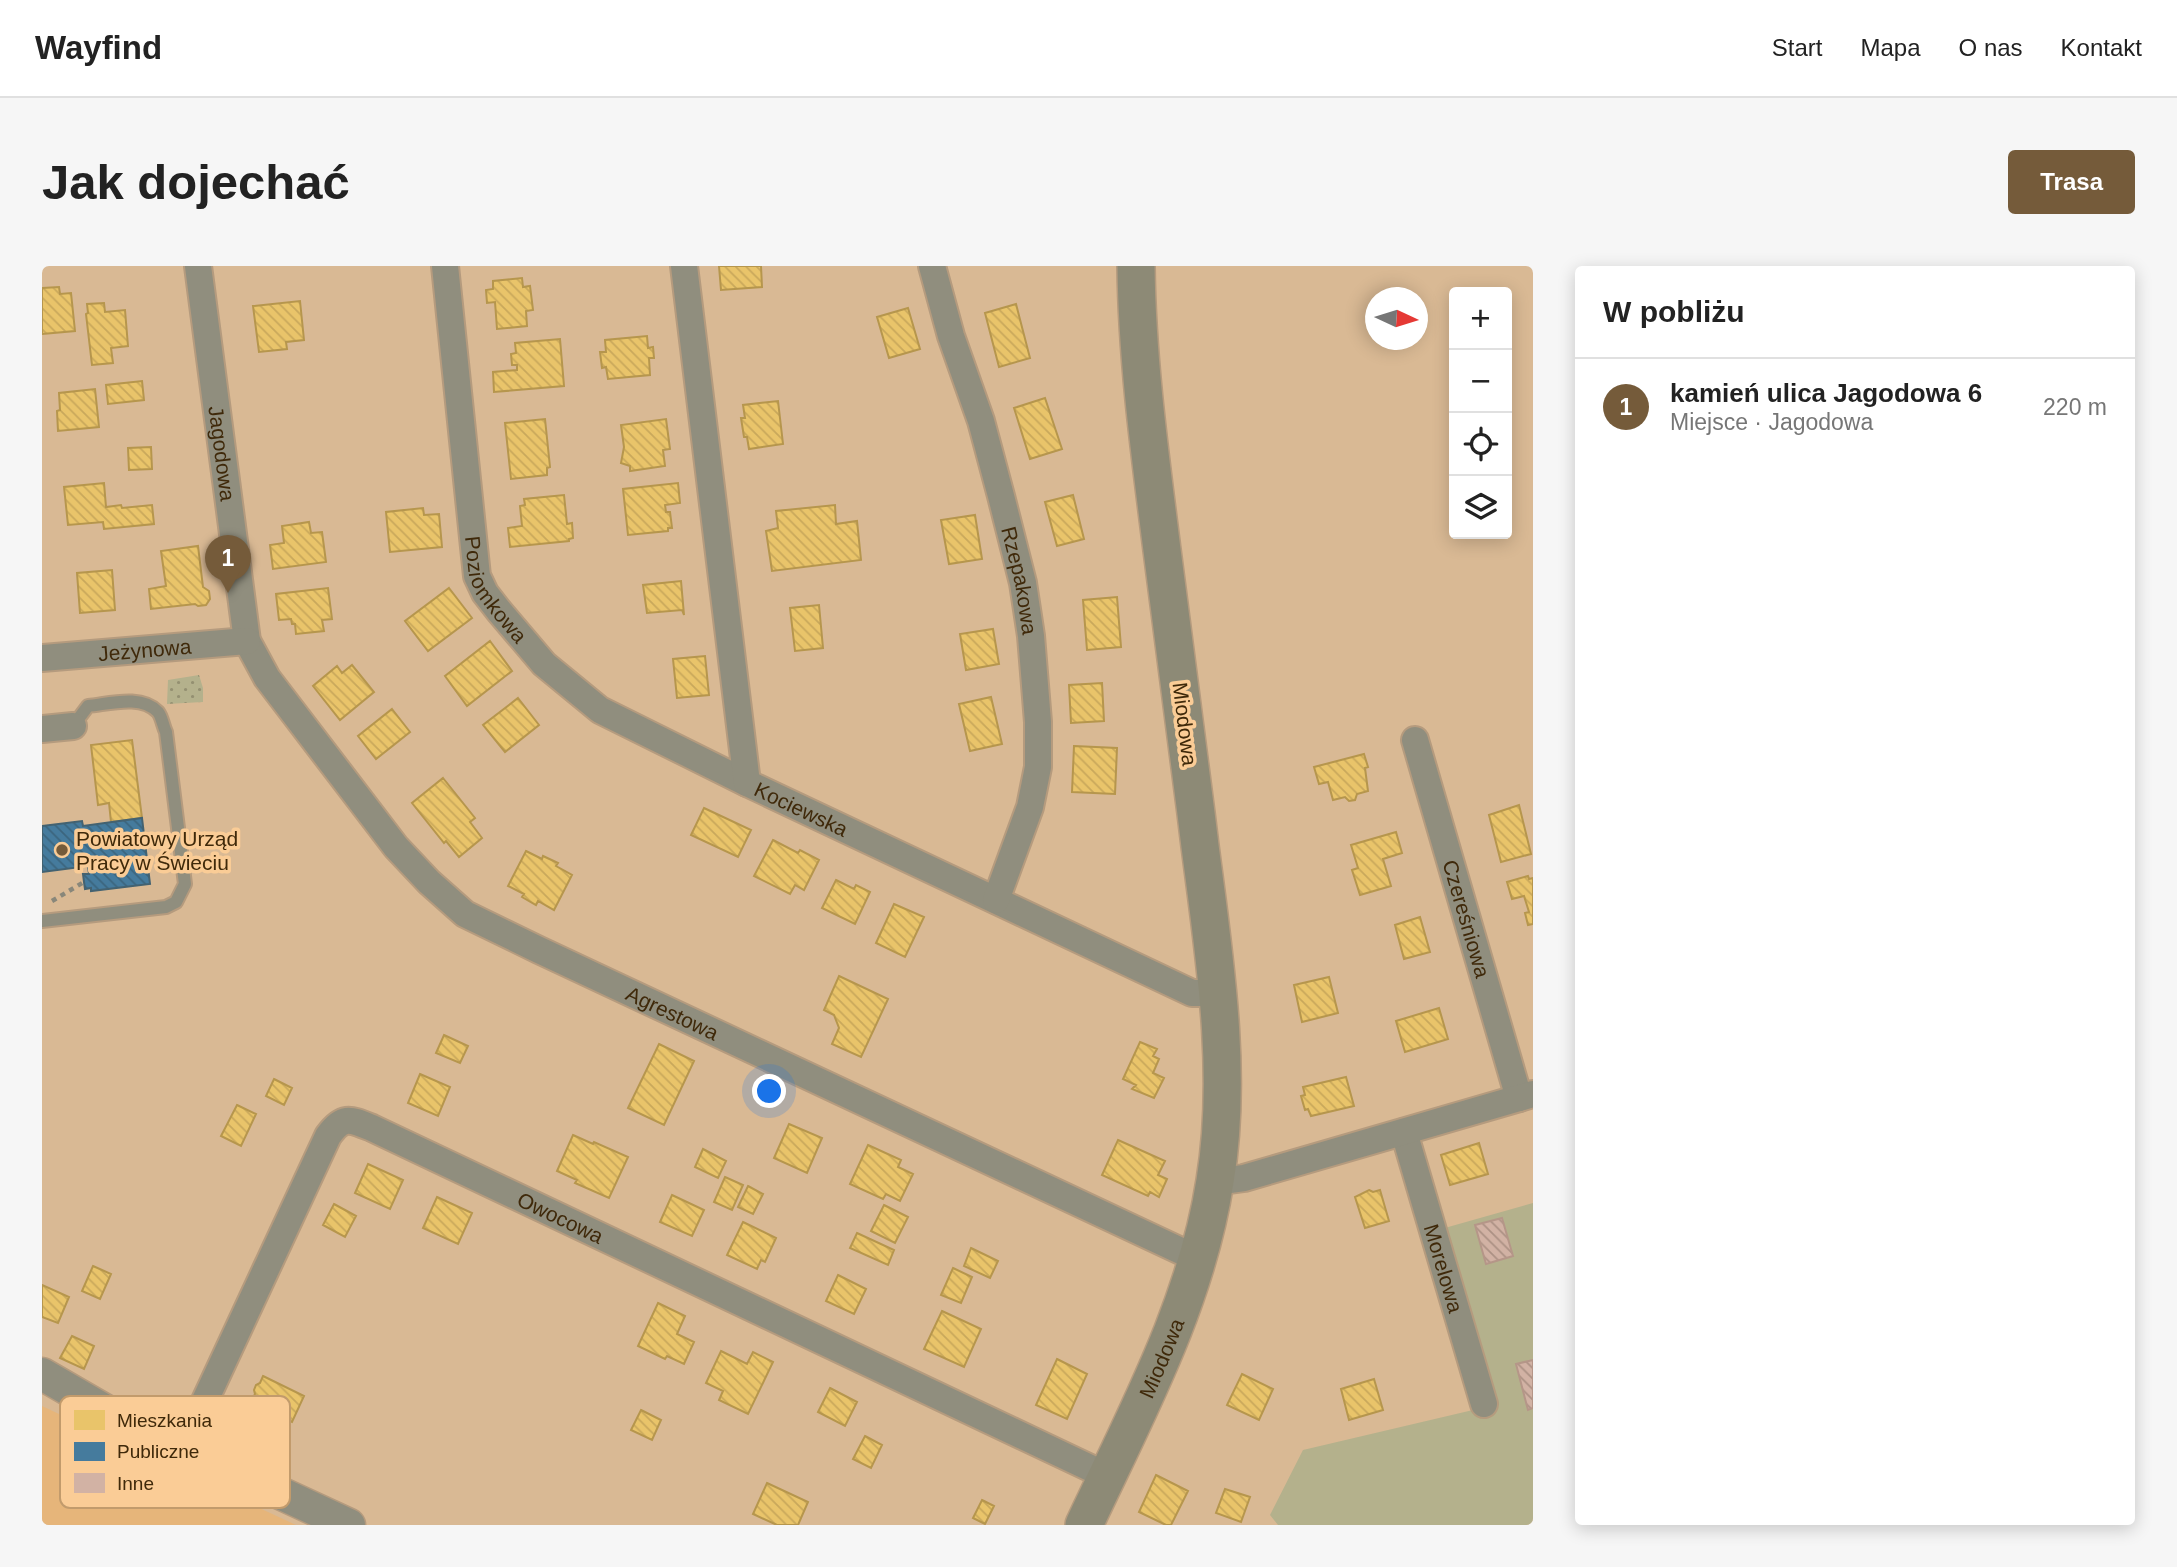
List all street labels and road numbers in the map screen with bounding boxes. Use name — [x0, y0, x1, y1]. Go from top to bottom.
street label: Jagodowa — [205, 404, 240, 503]
street label: Rzepakowa — [998, 524, 1042, 636]
street label: Poziomkowa — [461, 535, 532, 647]
street label: Jeżynowa — [97, 634, 192, 665]
street label: Miodowa — [1168, 681, 1202, 767]
street label: Kociewska — [751, 777, 852, 841]
street label: Czereśniowa — [1439, 857, 1495, 980]
street label: Agrestowa — [623, 981, 723, 1044]
street label: Owocowa — [514, 1187, 607, 1248]
street label: Morelowa — [1420, 1221, 1468, 1315]
street label: Miodowa — [1134, 1315, 1188, 1401]

